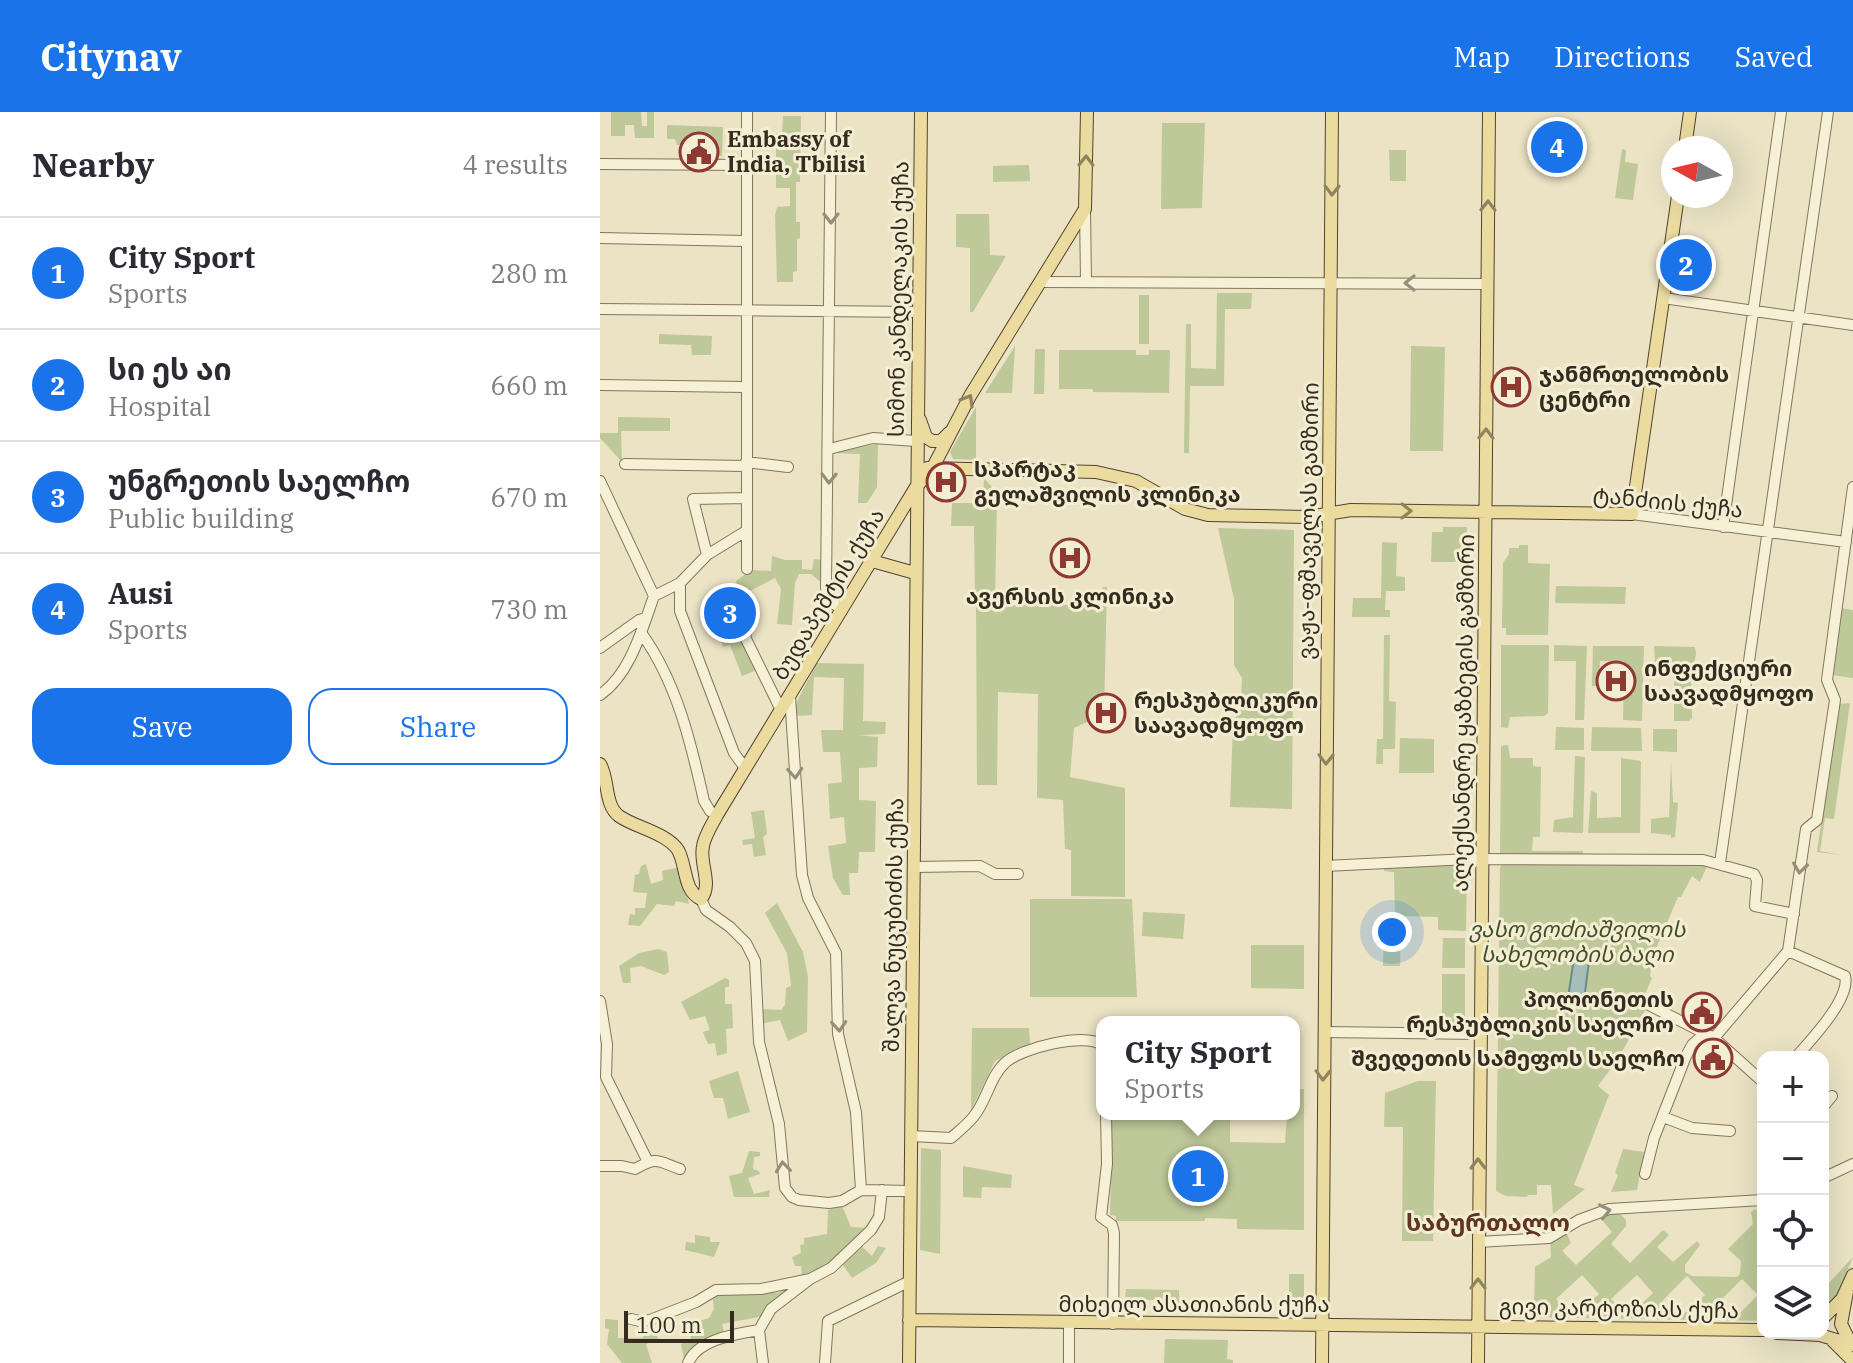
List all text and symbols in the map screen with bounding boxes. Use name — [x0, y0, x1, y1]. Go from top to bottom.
text: Citynav — [40, 32, 182, 81]
text: Map — [1453, 38, 1510, 75]
text: Directions — [1554, 38, 1691, 75]
text: Saved — [1735, 38, 1813, 75]
pin: 4 — [1531, 117, 1583, 177]
place label: Embassy of India, Tbilisi — [727, 124, 866, 178]
public building icon: Embassy of India, Tbilisi — [678, 131, 720, 173]
north arrow — [1661, 136, 1733, 208]
text: Nearby — [32, 142, 154, 186]
text: 4 results — [462, 147, 568, 181]
one-way arrow — [1077, 154, 1095, 167]
street label: სიმონ კანდელაკის ქუჩა — [881, 161, 914, 437]
one-way arrow — [1323, 184, 1340, 197]
one-way arrow — [1479, 199, 1497, 212]
one-way arrow — [822, 212, 840, 225]
pin: 2 — [1660, 235, 1712, 295]
text: City Sport — [108, 237, 255, 276]
text: 1 — [50, 256, 66, 290]
text: 280 m — [490, 256, 568, 290]
one-way arrow — [1403, 274, 1416, 292]
text: Sports — [108, 276, 188, 310]
text: სი ეს აი — [108, 349, 232, 388]
place label: ჯანმრთელობის ცენტრი — [1539, 359, 1729, 413]
hospital icon: ჯანმრთელობის ცენტრი — [1490, 366, 1532, 408]
text: 2 — [50, 368, 66, 402]
text: 660 m — [490, 368, 568, 402]
street label: ვაჟა-ფშაველას გამზირი — [1291, 382, 1324, 660]
text: Hospital — [108, 389, 211, 423]
one-way arrow — [958, 394, 974, 409]
one-way arrow — [1477, 427, 1495, 440]
place label: სპარტაკ გელაშვილის კლინიკა — [974, 454, 1241, 508]
text: უნგრეთის საელჩო — [108, 461, 410, 500]
hospital icon: სპარტაკ გელაშვილის კლინიკა — [925, 461, 967, 503]
one-way arrow — [820, 472, 837, 485]
street label: ტანძიის ქუჩა — [1592, 479, 1744, 524]
text: 3 — [50, 480, 66, 514]
text: 670 m — [490, 480, 568, 514]
text: Public building — [108, 501, 294, 535]
one-way arrow — [1400, 502, 1413, 520]
street label: ბუდაპეშტის ქუჩა — [765, 503, 890, 685]
street label: ალექსანდრე ყაზბეგის გამზირი — [1445, 534, 1480, 892]
hospital icon: ავერსის კლინიკა — [1049, 537, 1091, 579]
text: Ausi — [108, 573, 173, 612]
place label: ავერსის კლინიკა — [966, 581, 1174, 610]
pin: 3 — [704, 583, 756, 643]
text: 4 — [50, 592, 66, 626]
text: 730 m — [490, 592, 568, 626]
text: Sports — [108, 612, 188, 646]
place label: ინფექციური საავადმყოფო — [1644, 653, 1814, 707]
hospital icon: ინფექციური საავადმყოფო — [1595, 660, 1637, 702]
place label: რესპუბლიკური საავადმყოფო — [1134, 685, 1318, 739]
button: Save — [32, 688, 292, 765]
button: Share — [308, 688, 568, 765]
hospital icon: რესპუბლიკური საავადმყოფო — [1085, 692, 1127, 734]
one-way arrow — [1317, 753, 1335, 766]
one-way arrow — [786, 767, 803, 780]
street label: შალვა ნუცუბიძის ქუჩა — [876, 797, 909, 1053]
one-way arrow — [1792, 861, 1809, 875]
your location — [1372, 912, 1412, 952]
park label: ვასო გოძიაშვილის სახელობის ბაღი — [1469, 914, 1686, 968]
place label: პოლონეთის რესპუბლიკის საელჩო — [1406, 984, 1674, 1038]
public building icon: პოლონეთის რესპუბლიკის საელჩო — [1681, 991, 1723, 1033]
popup — [1096, 1016, 1300, 1120]
one-way arrow — [830, 1020, 847, 1033]
text: City Sport — [1124, 1032, 1272, 1071]
public building icon: შვედეთის სამეფოს საელჩო — [1692, 1037, 1734, 1079]
place label: შვედეთის სამეფოს საელჩო — [1351, 1043, 1685, 1072]
map controls — [1757, 1051, 1829, 1339]
button: + — [1757, 1051, 1829, 1123]
one-way arrow — [1314, 1069, 1332, 1082]
text: Sports — [1124, 1071, 1204, 1105]
button: − — [1757, 1123, 1829, 1195]
pin: 1 — [1172, 1146, 1224, 1206]
one-way arrow — [1470, 1157, 1487, 1170]
one-way arrow — [774, 1160, 791, 1173]
button: locate — [1757, 1195, 1829, 1267]
one-way arrow — [1599, 1204, 1612, 1221]
district label: საბურთალო — [1406, 1206, 1570, 1238]
button: layers — [1757, 1267, 1829, 1339]
one-way arrow — [1469, 1277, 1487, 1290]
street label: მიხეილ ასათიანის ქუჩა — [1059, 1289, 1329, 1318]
street label: გივი კარტოზიას ქუჩა — [1499, 1291, 1739, 1324]
scale bar — [624, 1307, 734, 1343]
text: 100 m — [636, 1310, 702, 1339]

